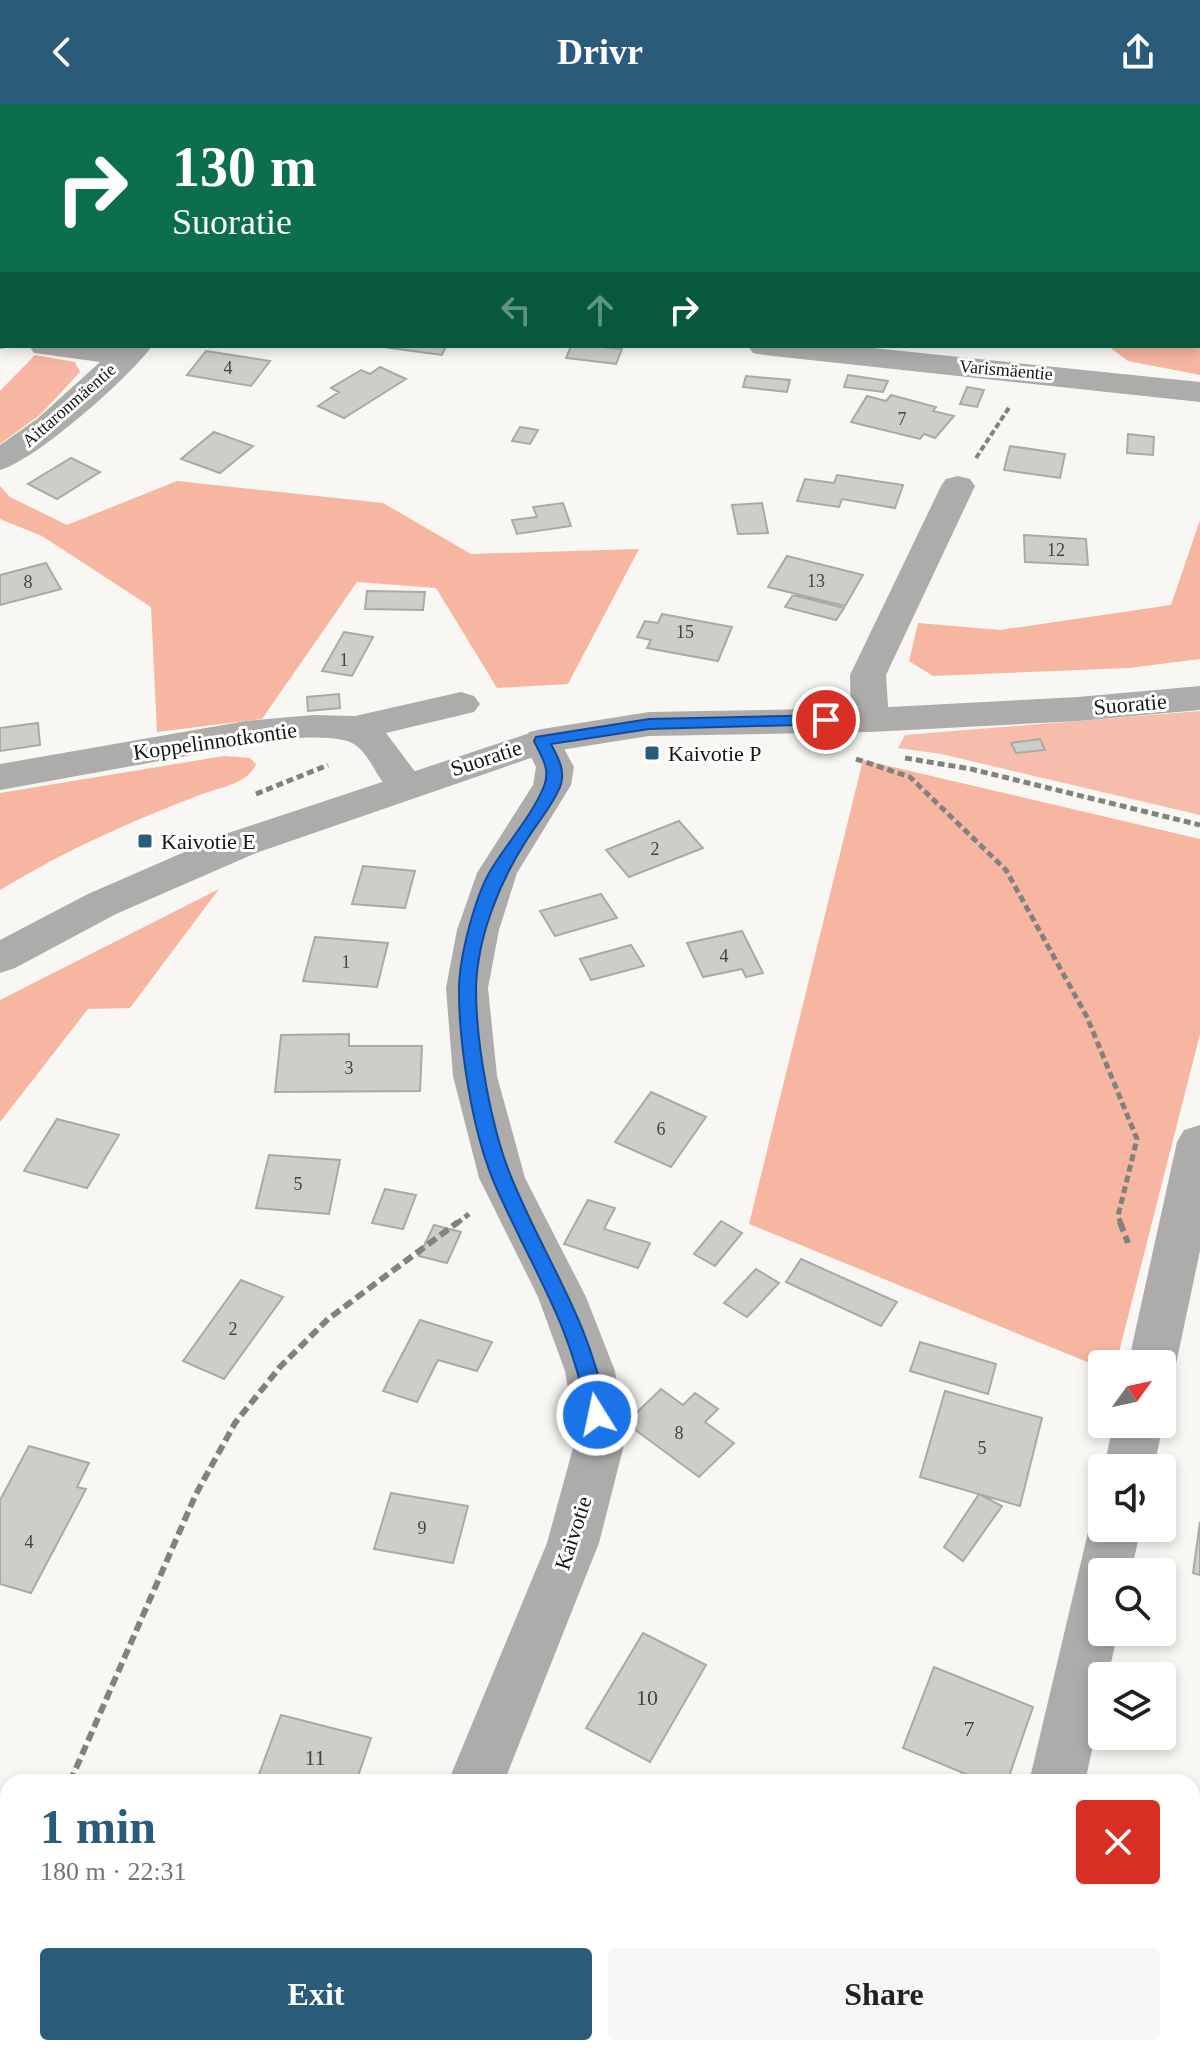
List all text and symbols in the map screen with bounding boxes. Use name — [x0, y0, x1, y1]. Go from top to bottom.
icon: back — [40, 30, 84, 74]
icon: share — [1116, 30, 1160, 74]
text: Drivr — [557, 32, 643, 72]
icon: right — [40, 136, 144, 240]
text: 130 m — [172, 136, 317, 198]
text: Suoratie — [172, 202, 292, 242]
icon: left — [494, 288, 538, 332]
icon: ahead — [578, 288, 622, 332]
icon: right — [662, 288, 706, 332]
street label: Varismäentie — [958, 356, 1054, 384]
house number: 4 — [224, 358, 233, 378]
street label: Aittaronmäentie — [18, 359, 120, 451]
house number: 7 — [898, 409, 907, 429]
house number: 12 — [1047, 540, 1065, 560]
house number: 13 — [807, 571, 825, 591]
house number: 8 — [24, 572, 33, 592]
house number: 15 — [676, 622, 694, 642]
house number: 1 — [340, 650, 349, 670]
pin — [792, 686, 860, 754]
street label: Suoratie — [1092, 688, 1168, 720]
icon: arrive — [804, 698, 848, 742]
street label: Koppelinnotkontie — [132, 717, 298, 765]
street label: Suoratie — [447, 735, 525, 781]
place label: Kaivotie P — [668, 741, 762, 766]
marker: Kaivotie P — [643, 744, 661, 762]
place label: Kaivotie E — [161, 829, 256, 854]
marker: Kaivotie E — [136, 832, 154, 850]
house number: 2 — [651, 839, 660, 859]
house number: 4 — [720, 946, 729, 966]
house number: 1 — [342, 952, 351, 972]
house number: 3 — [345, 1058, 354, 1078]
house number: 6 — [657, 1119, 666, 1139]
house number: 5 — [294, 1174, 303, 1194]
house number: 2 — [229, 1319, 238, 1339]
north arrow — [1088, 1350, 1176, 1438]
map controls — [1088, 1350, 1176, 1750]
position arrow — [555, 1373, 639, 1457]
house number: 8 — [675, 1423, 684, 1443]
house number: 5 — [978, 1438, 987, 1458]
button: sound — [1088, 1454, 1176, 1542]
street label: Kaivotie — [549, 1493, 597, 1573]
house number: 9 — [418, 1518, 427, 1538]
house number: 4 — [25, 1532, 34, 1552]
button: search — [1088, 1558, 1176, 1646]
button: layers — [1088, 1662, 1176, 1750]
house number: 10 — [636, 1685, 658, 1710]
house number: 7 — [964, 1716, 975, 1741]
house number: 11 — [304, 1745, 326, 1770]
text: 1 min — [40, 1800, 156, 1853]
button: close — [1076, 1800, 1160, 1884]
text: 180 m · 22:31 — [40, 1857, 187, 1886]
button: Exit — [40, 1948, 592, 2040]
button: Share — [608, 1948, 1160, 2040]

